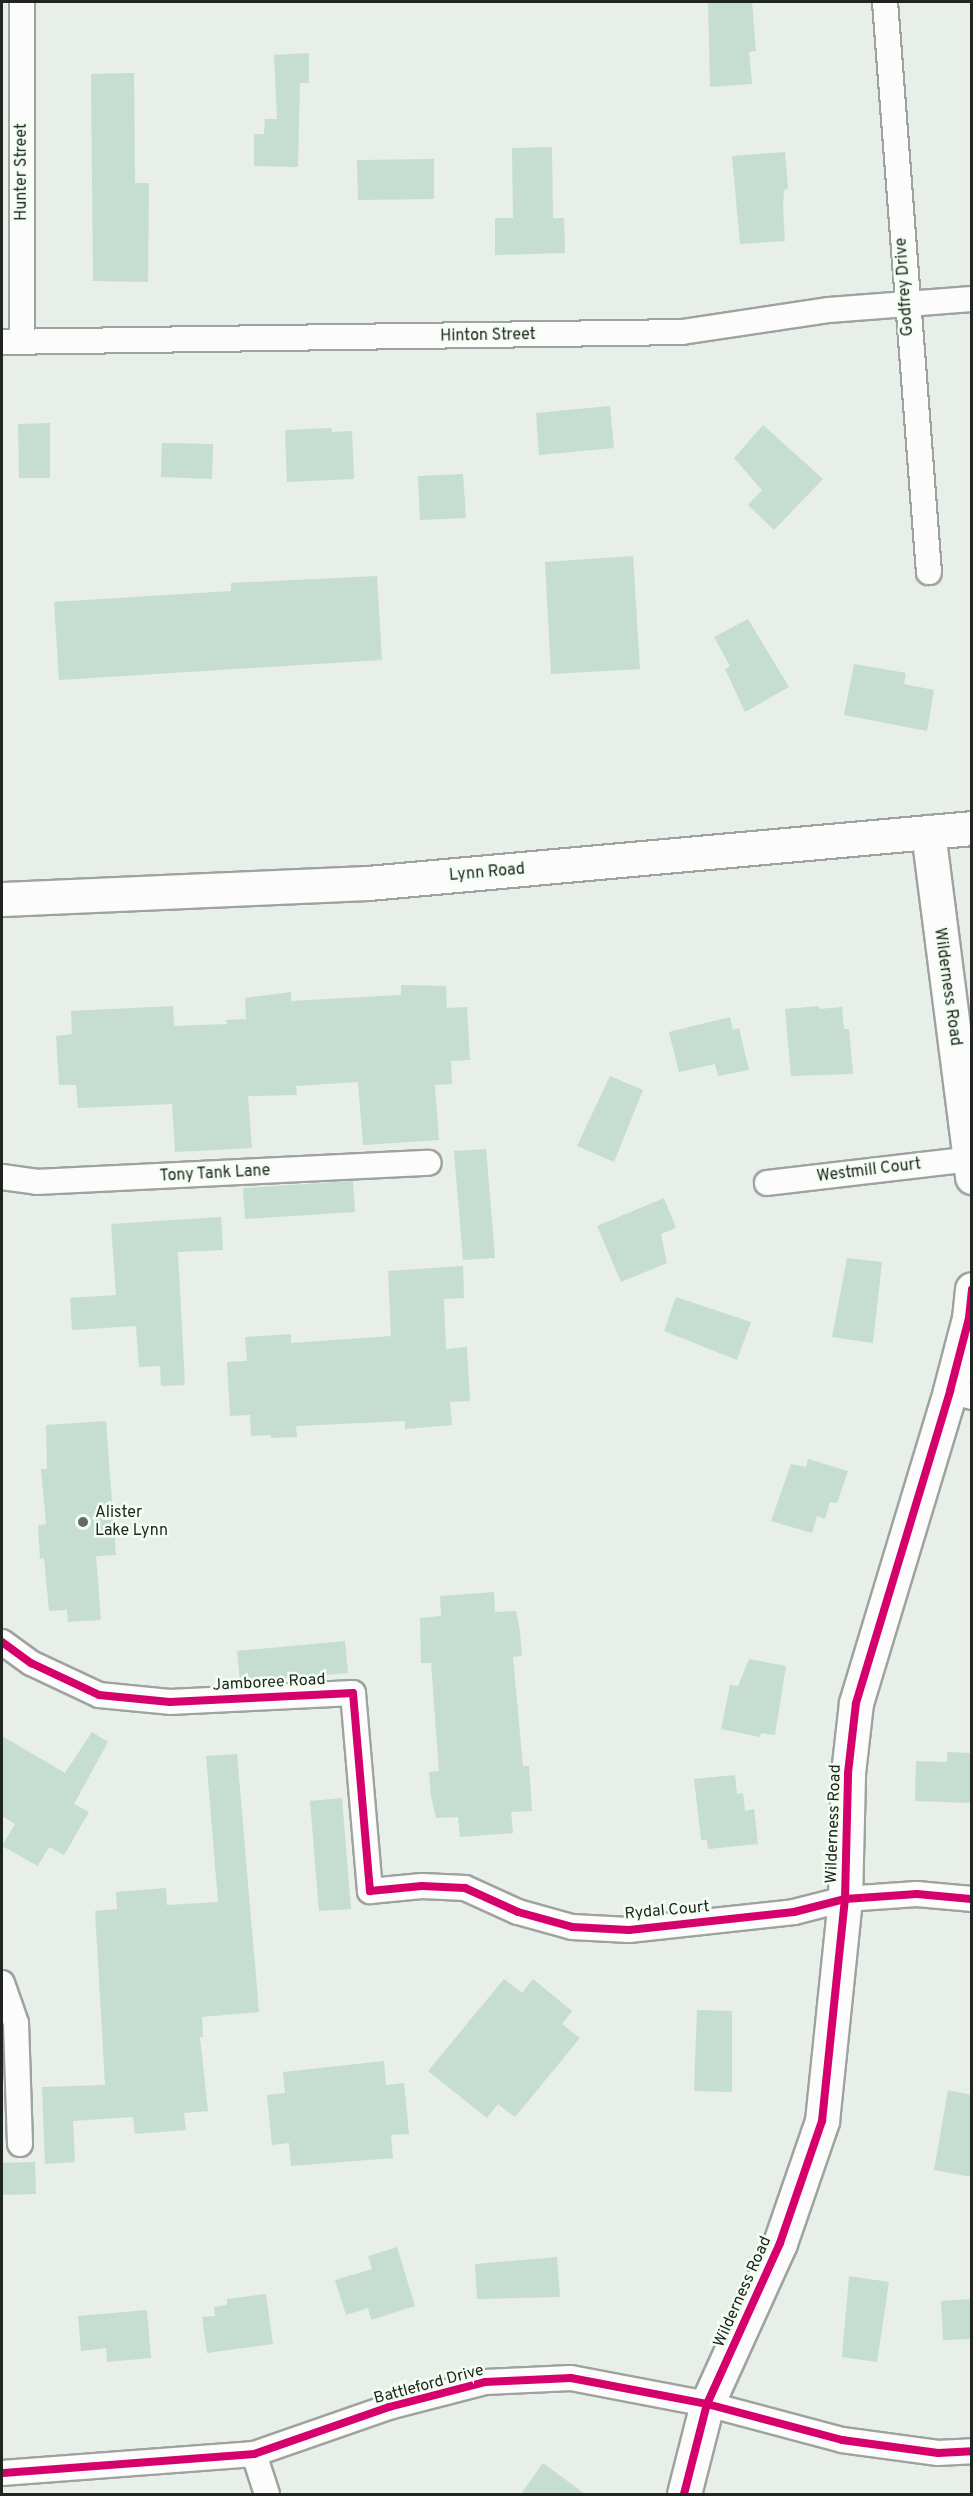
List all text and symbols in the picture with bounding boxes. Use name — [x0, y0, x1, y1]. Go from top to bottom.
street label: Hunter Street — [12, 123, 32, 221]
street label: Godfrey Drive — [892, 237, 918, 337]
street label: Hinton Street — [440, 326, 536, 346]
street label: Lynn Road — [448, 860, 526, 886]
street label: Wilderness Road — [929, 927, 965, 1047]
street label: Westmill Court — [816, 1155, 922, 1187]
street label: Tony Tank Lane — [159, 1161, 271, 1187]
place label: Alister Lake Lynn — [95, 1503, 168, 1541]
marker: Alister Lake Lynn — [76, 1515, 90, 1529]
street label: Jamboree Road — [212, 1670, 326, 1696]
street label: Wilderness Road — [822, 1764, 846, 1884]
street label: Rydal Court — [624, 1898, 710, 1924]
street label: Wilderness Road — [710, 2234, 776, 2350]
street label: Battleford Drive — [372, 2361, 486, 2409]

